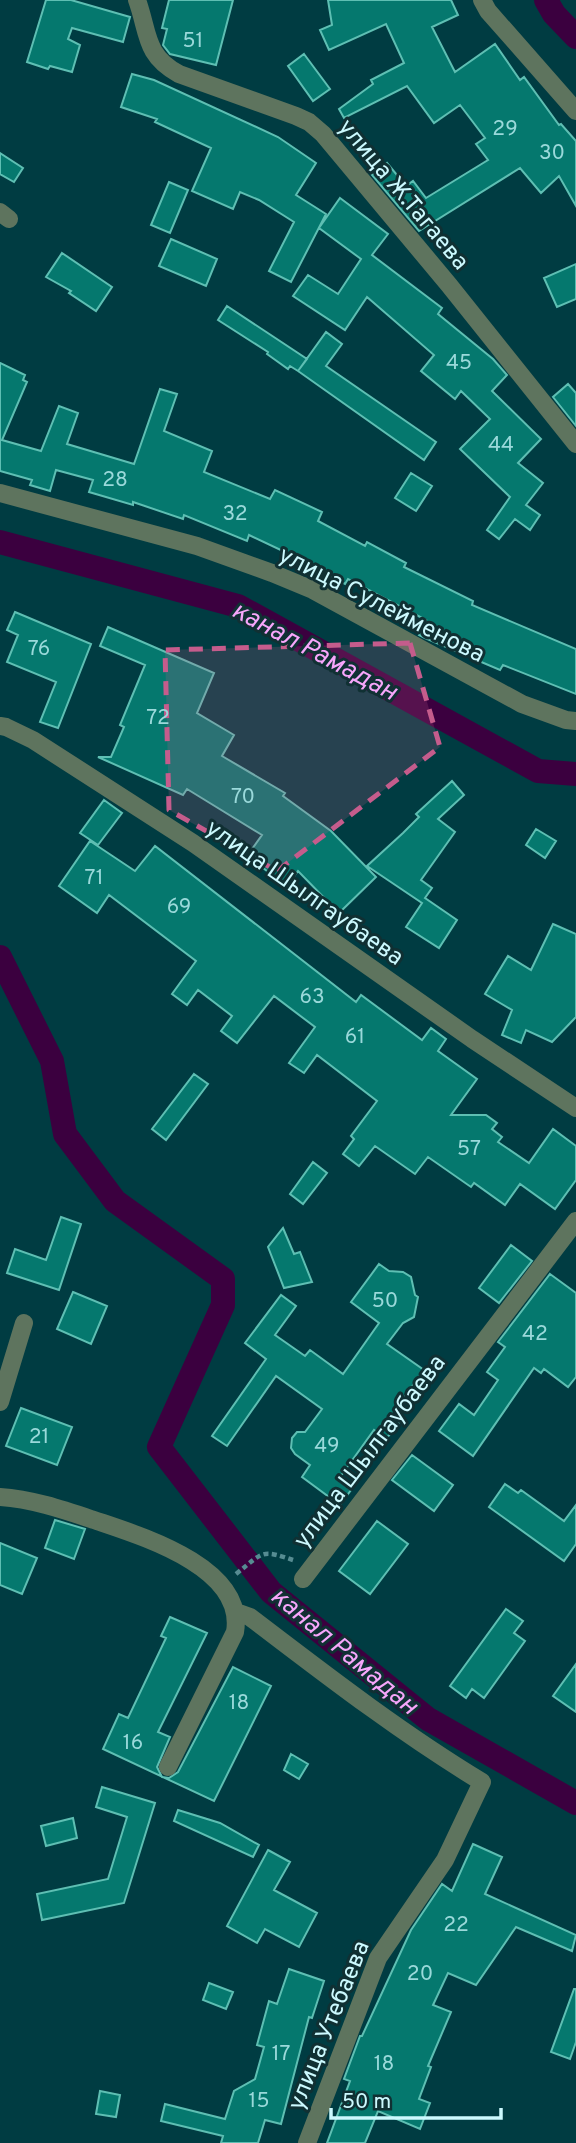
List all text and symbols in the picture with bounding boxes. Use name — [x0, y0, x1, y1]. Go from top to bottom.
house number: 51 — [183, 28, 203, 55]
street label: улица Ж.Тагаева — [331, 114, 474, 277]
house number: 29 — [492, 116, 518, 143]
house number: 30 — [539, 140, 565, 167]
house number: 45 — [446, 350, 472, 377]
house number: 44 — [488, 432, 514, 459]
house number: 28 — [102, 467, 128, 494]
house number: 32 — [222, 501, 248, 528]
street label: улица Сулейменова — [273, 541, 489, 671]
water label: канал Рамадан — [225, 595, 403, 710]
house number: 76 — [28, 636, 50, 663]
house number: 72 — [146, 705, 170, 732]
house number: 70 — [231, 784, 255, 811]
street label: улица Шылгаубаева — [199, 814, 409, 973]
house number: 71 — [84, 865, 104, 892]
house number: 69 — [167, 894, 191, 921]
house number: 63 — [299, 984, 325, 1011]
house number: 61 — [345, 1024, 365, 1051]
house number: 57 — [457, 1136, 481, 1163]
house number: 50 — [372, 1288, 398, 1315]
house number: 42 — [522, 1321, 548, 1348]
street label: улица Шылгаубаева — [288, 1349, 453, 1555]
house number: 21 — [29, 1424, 49, 1451]
house number: 49 — [314, 1433, 340, 1460]
water label: канал Рамадан — [263, 1581, 425, 1724]
house number: 18 — [229, 1690, 249, 1717]
house number: 16 — [123, 1730, 143, 1757]
house number: 22 — [443, 1912, 469, 1939]
street label: улица Утебаева — [282, 1937, 378, 2115]
house number: 20 — [407, 1961, 433, 1988]
house number: 17 — [272, 2041, 290, 2068]
house number: 18 — [374, 2051, 394, 2078]
scale bar — [331, 2076, 501, 2120]
house number: 15 — [249, 2088, 269, 2115]
text: 50 m — [342, 2089, 391, 2116]

